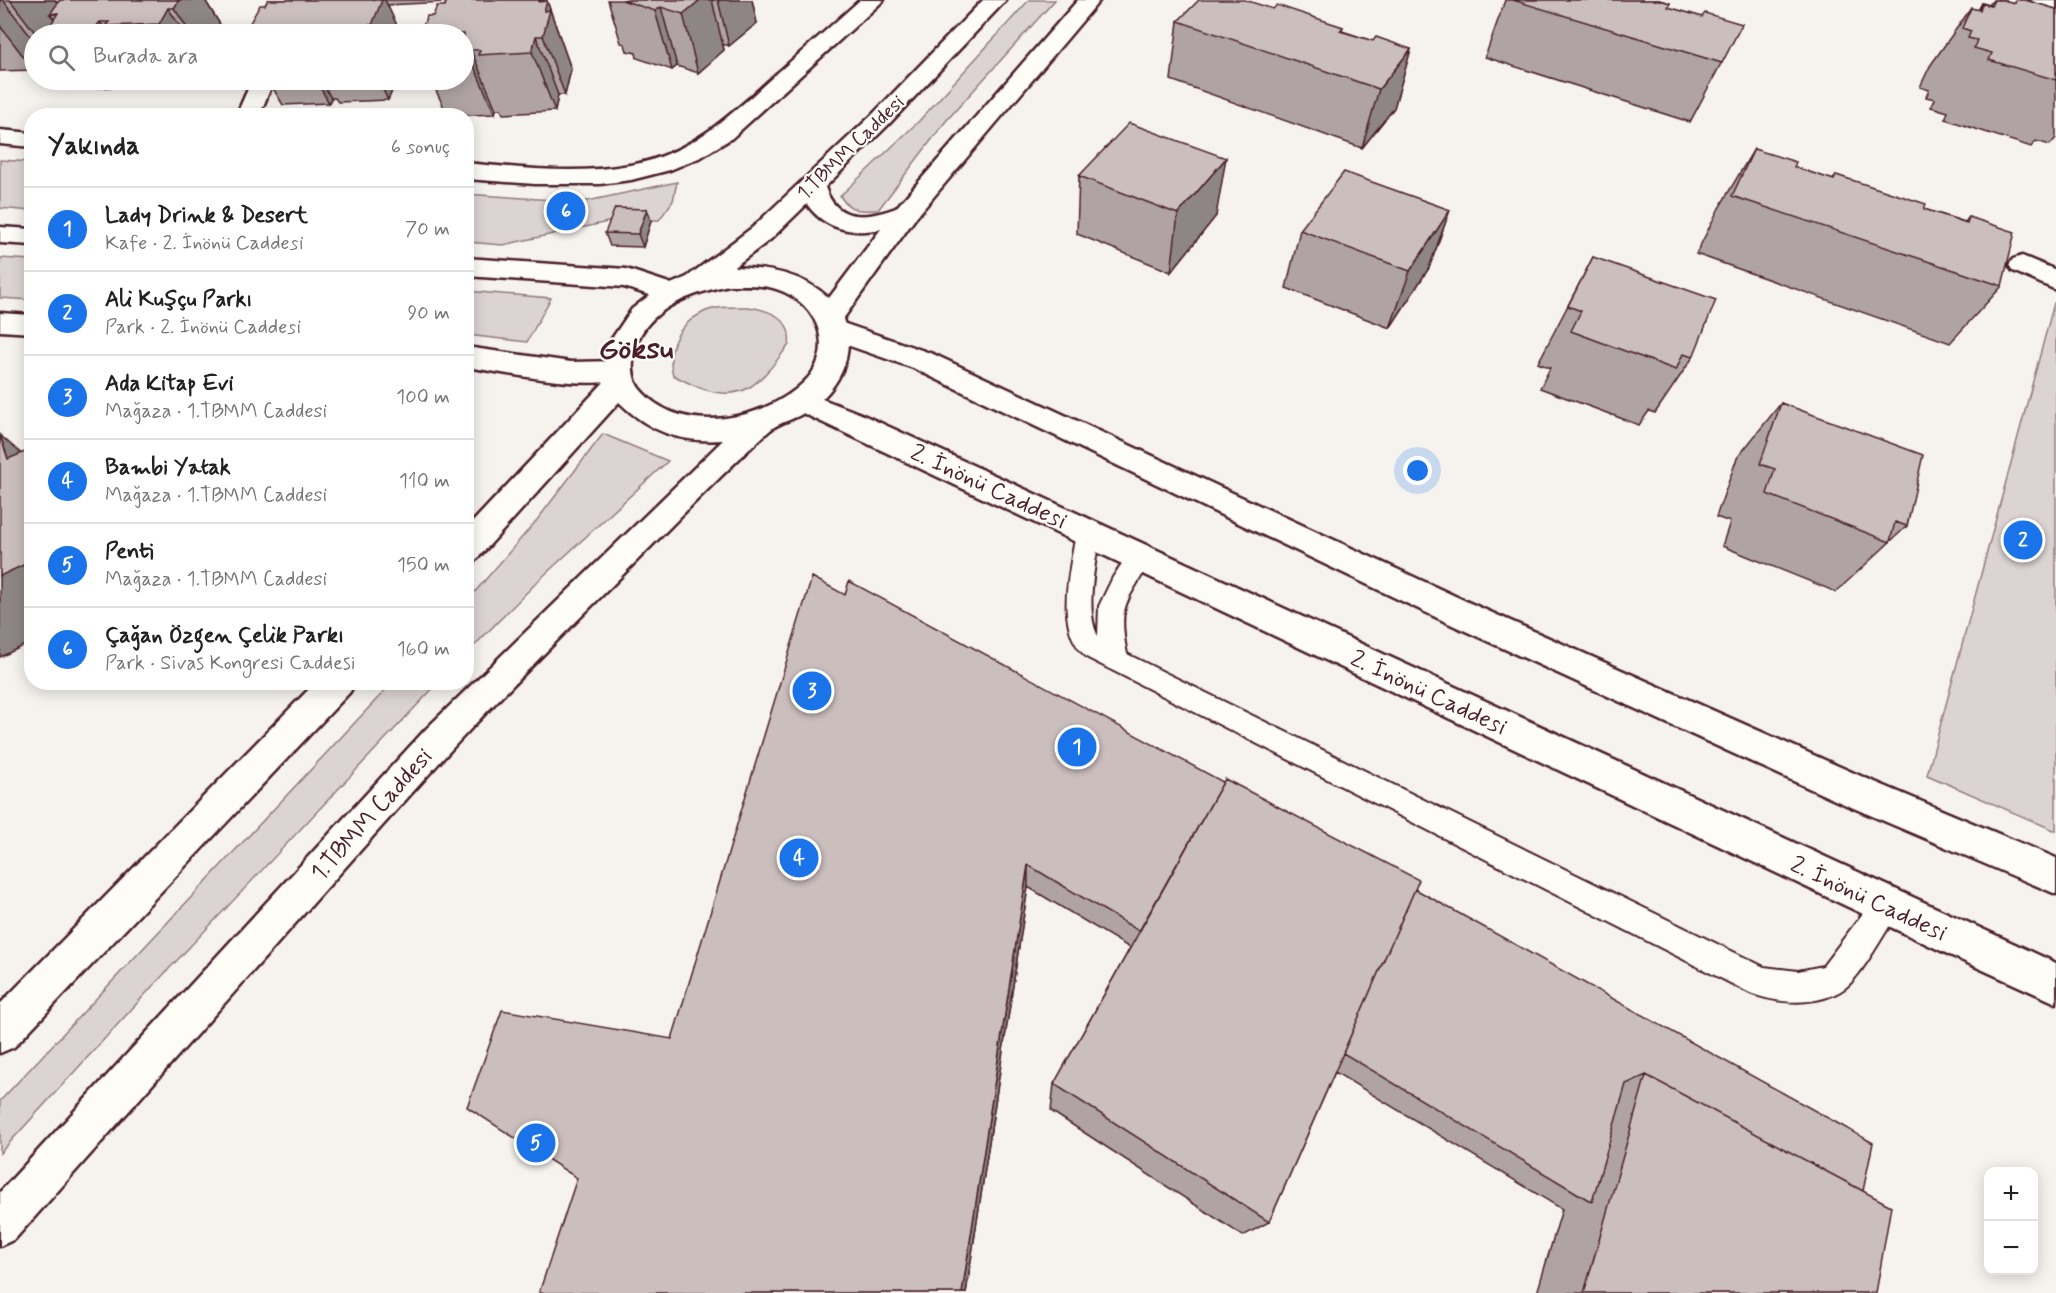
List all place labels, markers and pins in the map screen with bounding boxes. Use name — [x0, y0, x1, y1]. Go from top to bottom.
pin: 6 — [546, 188, 586, 234]
pin: 2 — [2004, 518, 2042, 562]
pin: 3 — [792, 668, 832, 714]
pin: 1 — [1058, 724, 1096, 770]
pin: 4 — [780, 836, 818, 880]
pin: 5 — [516, 1120, 556, 1166]

